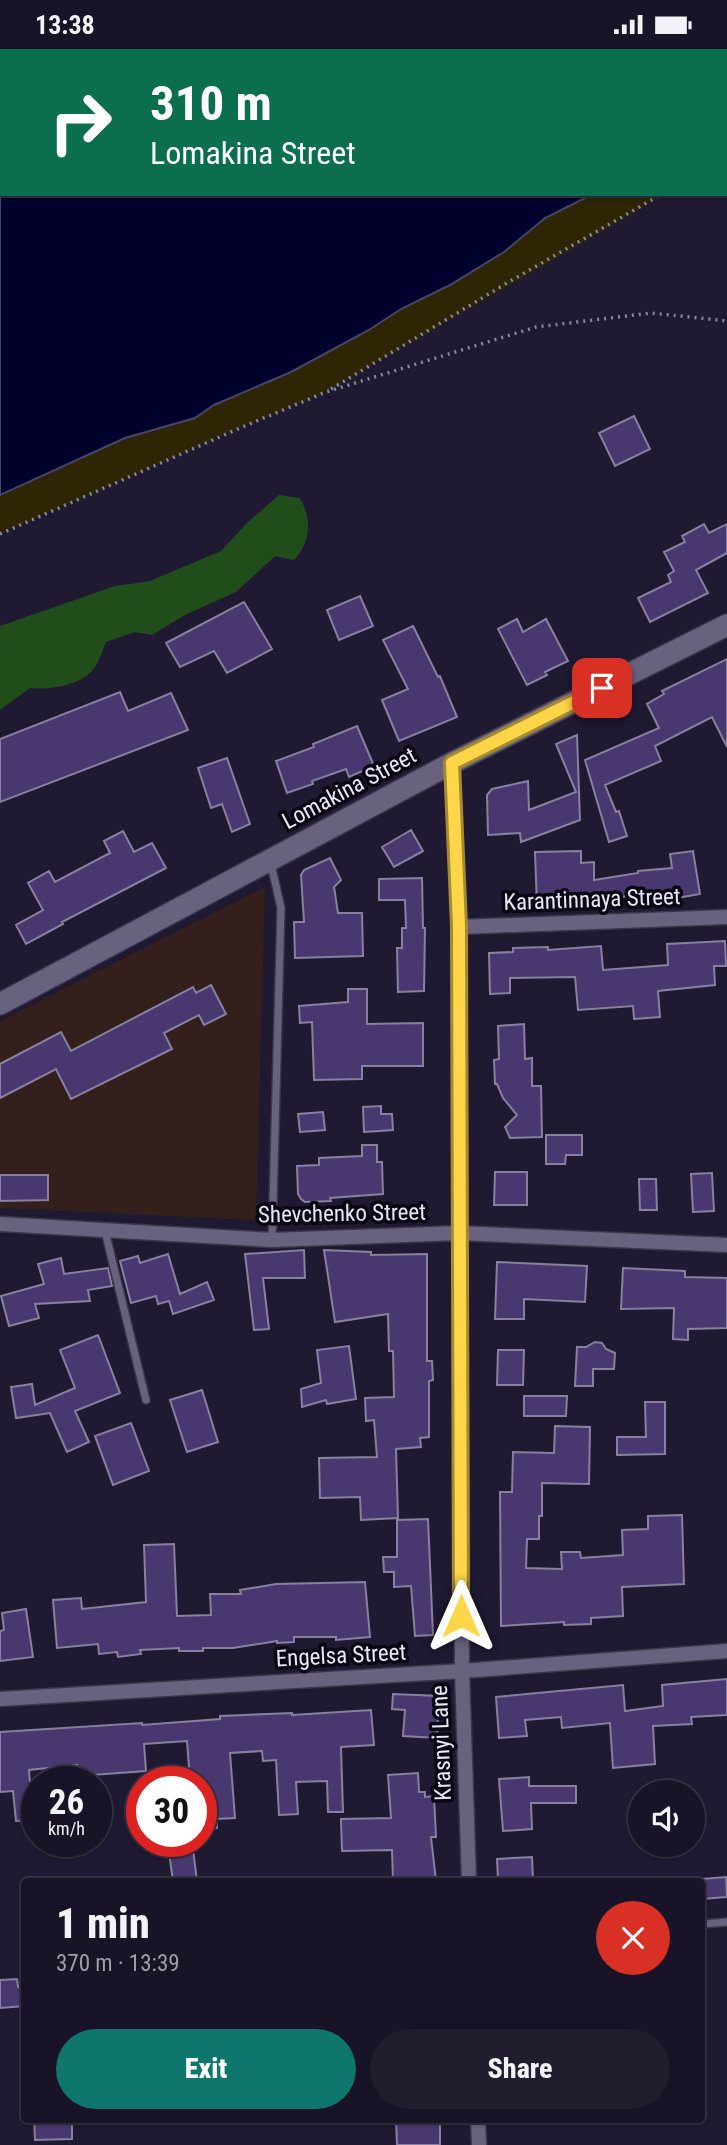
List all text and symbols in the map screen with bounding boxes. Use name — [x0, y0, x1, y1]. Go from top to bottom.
text: 13:38 — [35, 10, 95, 40]
text: 310 m — [150, 75, 272, 132]
icon: right — [35, 77, 126, 168]
text: Lomakina Street — [150, 134, 356, 172]
pin — [572, 658, 632, 718]
icon: arrive — [583, 669, 621, 707]
street label: Lomakina Street — [278, 742, 421, 835]
street label: Karantinnaya Street — [503, 883, 681, 916]
street label: Shevchenko Street — [258, 1199, 426, 1228]
position arrow — [424, 1579, 498, 1653]
street label: Engelsa Street — [275, 1639, 407, 1672]
street label: Krasnyi Lane — [426, 1685, 457, 1801]
speed limit sign: 30 — [126, 1766, 217, 1857]
map controls — [628, 1780, 705, 1857]
button: sound — [628, 1780, 705, 1857]
text: 26 — [49, 1782, 84, 1823]
text: km/h — [48, 1818, 85, 1839]
text: 1 min — [56, 1899, 150, 1948]
button: close — [596, 1901, 670, 1975]
text: 370 m · 13:39 — [56, 1950, 180, 1977]
button: Exit — [56, 2029, 356, 2109]
button: Share — [370, 2029, 670, 2109]

